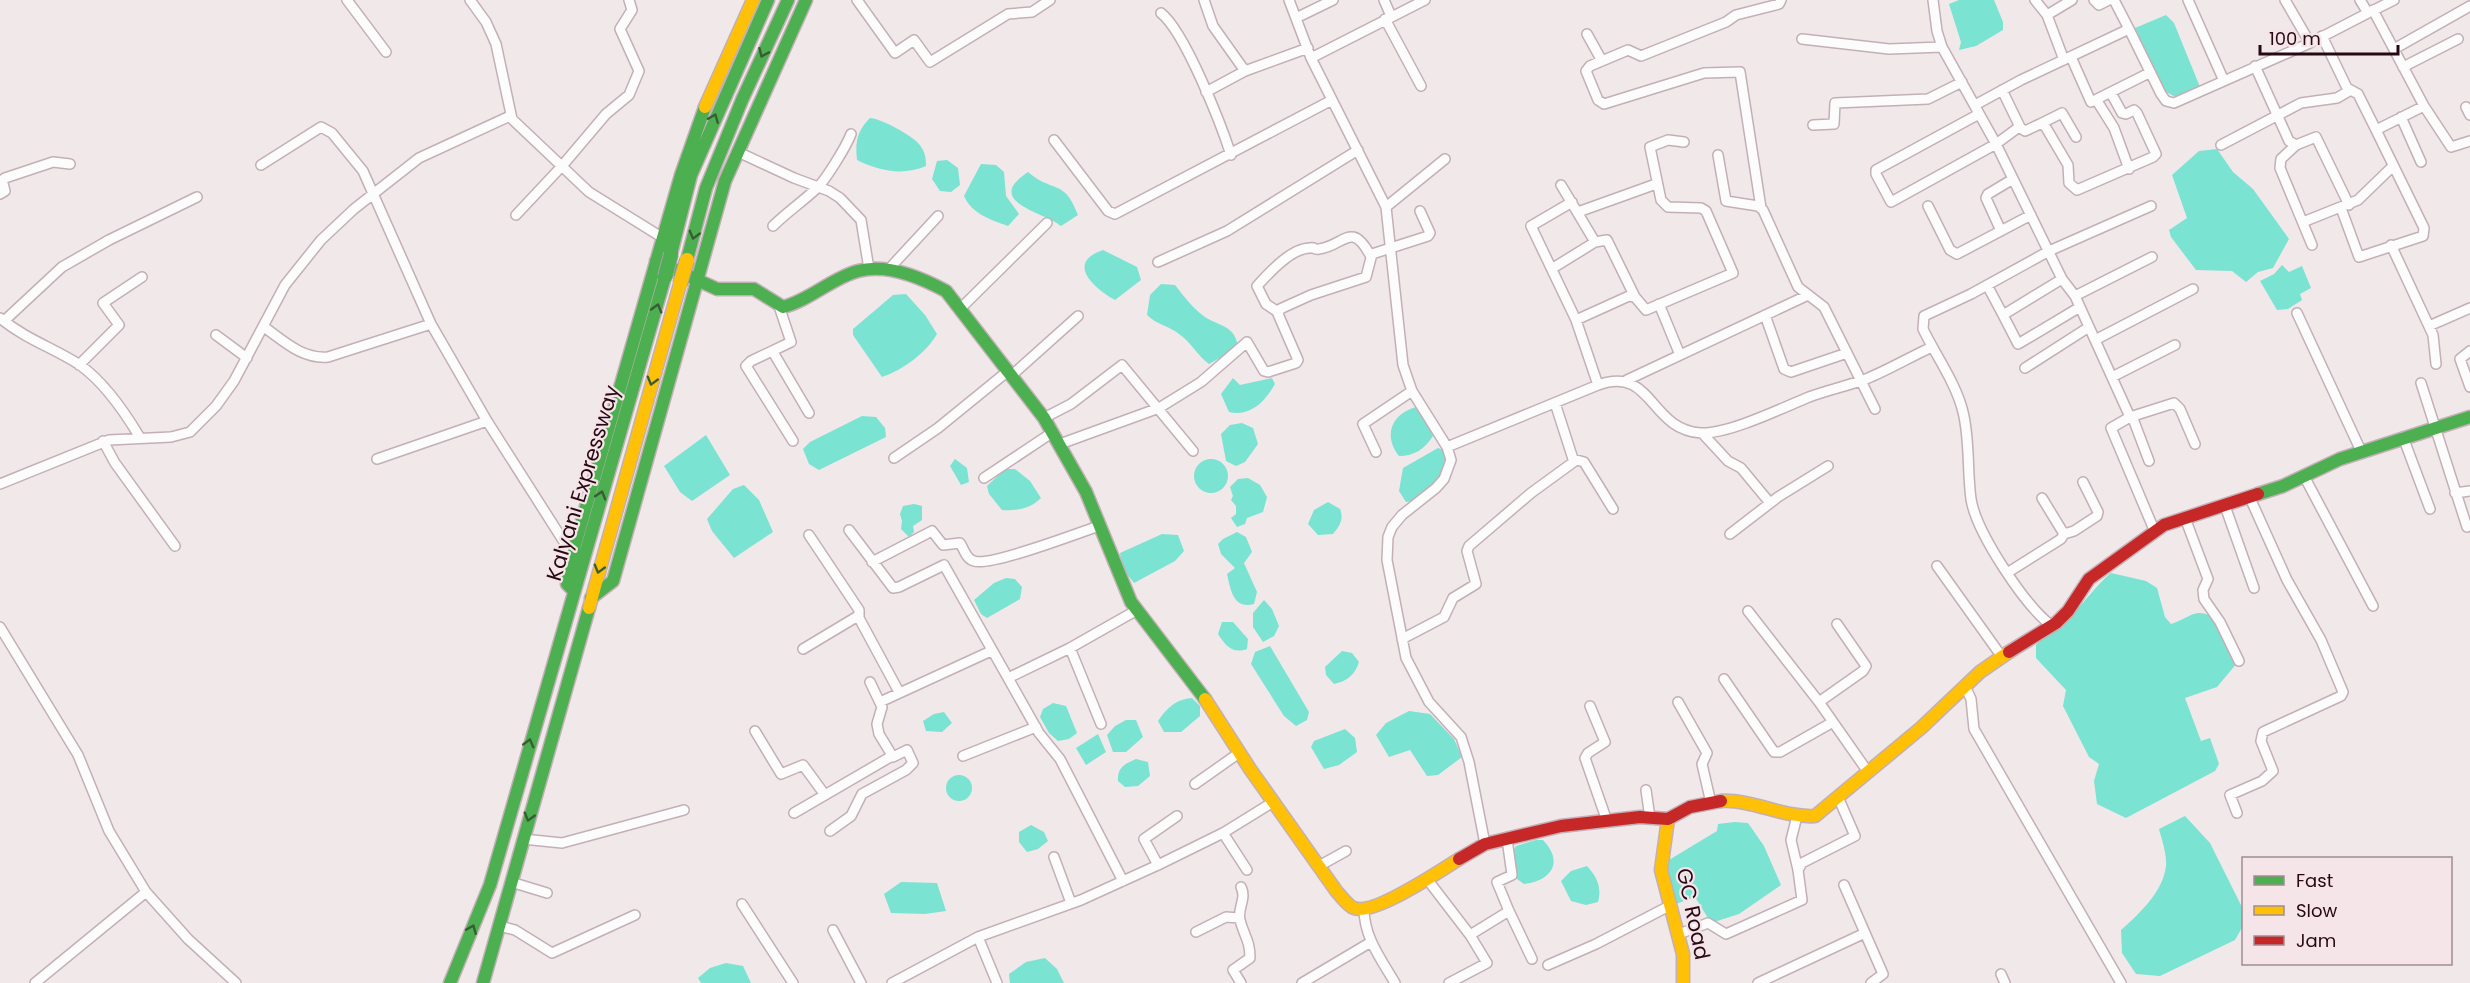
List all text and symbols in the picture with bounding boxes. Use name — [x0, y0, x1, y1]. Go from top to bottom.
scale bar — [2260, 18, 2398, 56]
text: 100 m — [2269, 26, 2321, 51]
one-way arrow — [758, 46, 770, 57]
one-way arrow — [707, 114, 719, 125]
one-way arrow — [689, 229, 701, 240]
one-way arrow — [649, 303, 662, 313]
one-way arrow — [647, 375, 659, 386]
street label: Kalyani Expressway — [539, 381, 626, 584]
one-way arrow — [594, 490, 606, 501]
one-way arrow — [594, 564, 607, 574]
one-way arrow — [522, 738, 534, 749]
one-way arrow — [524, 811, 536, 822]
legend — [2242, 857, 2452, 965]
street label: GC Road — [1670, 866, 1717, 962]
text: Fast — [2296, 868, 2333, 893]
text: Slow — [2296, 898, 2338, 923]
one-way arrow — [465, 924, 477, 935]
text: Jam — [2296, 928, 2336, 953]

